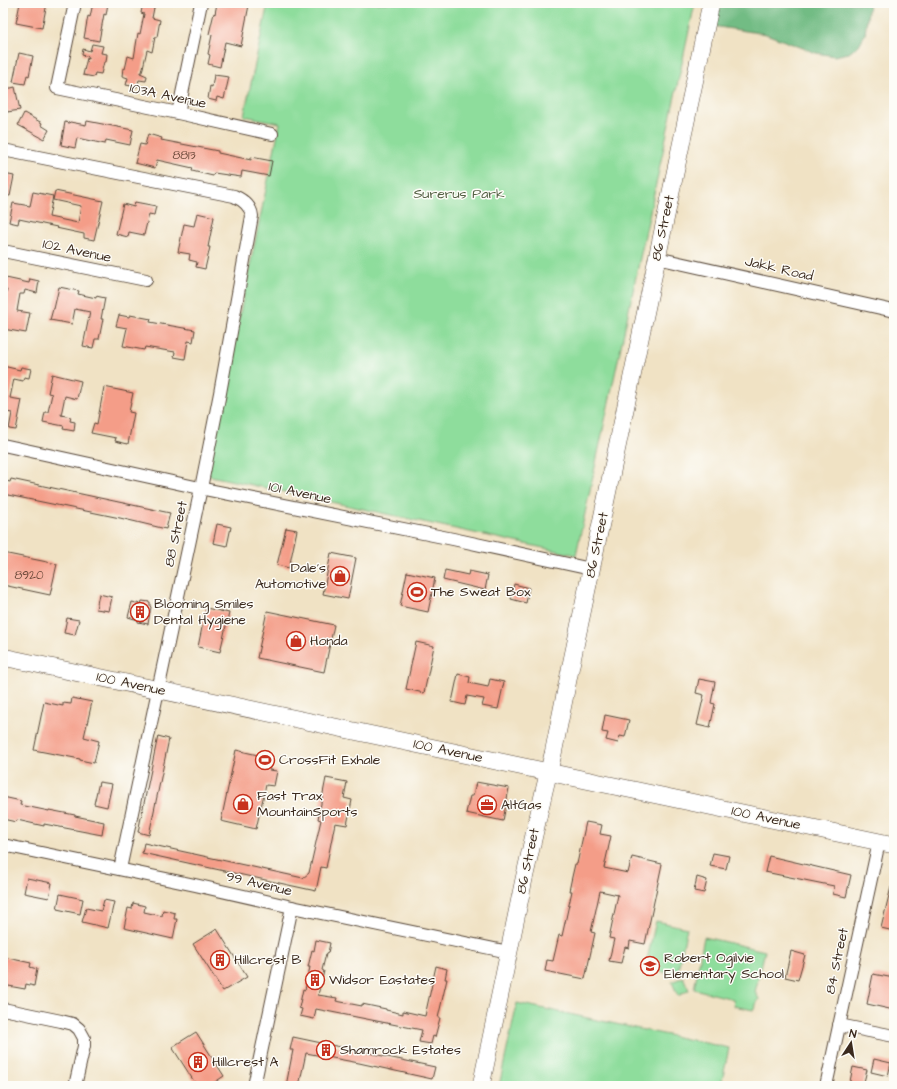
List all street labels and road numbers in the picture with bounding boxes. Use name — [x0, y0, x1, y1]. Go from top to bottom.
street label: 103A Avenue — [128, 78, 209, 114]
street label: 86 Street — [646, 193, 680, 263]
street label: 102 Avenue — [41, 234, 114, 268]
street label: Jakk Road — [743, 251, 815, 287]
street label: 101 Avenue — [267, 477, 334, 509]
street label: 88 Street — [159, 499, 193, 569]
street label: 86 Street — [580, 510, 614, 580]
street label: 100 Avenue — [94, 667, 168, 701]
street label: 100 Avenue — [411, 734, 485, 768]
street label: 100 Avenue — [729, 801, 803, 835]
street label: 86 Street — [511, 826, 545, 896]
street label: 99 Avenue — [224, 867, 294, 901]
street label: 84 Street — [820, 926, 854, 996]

